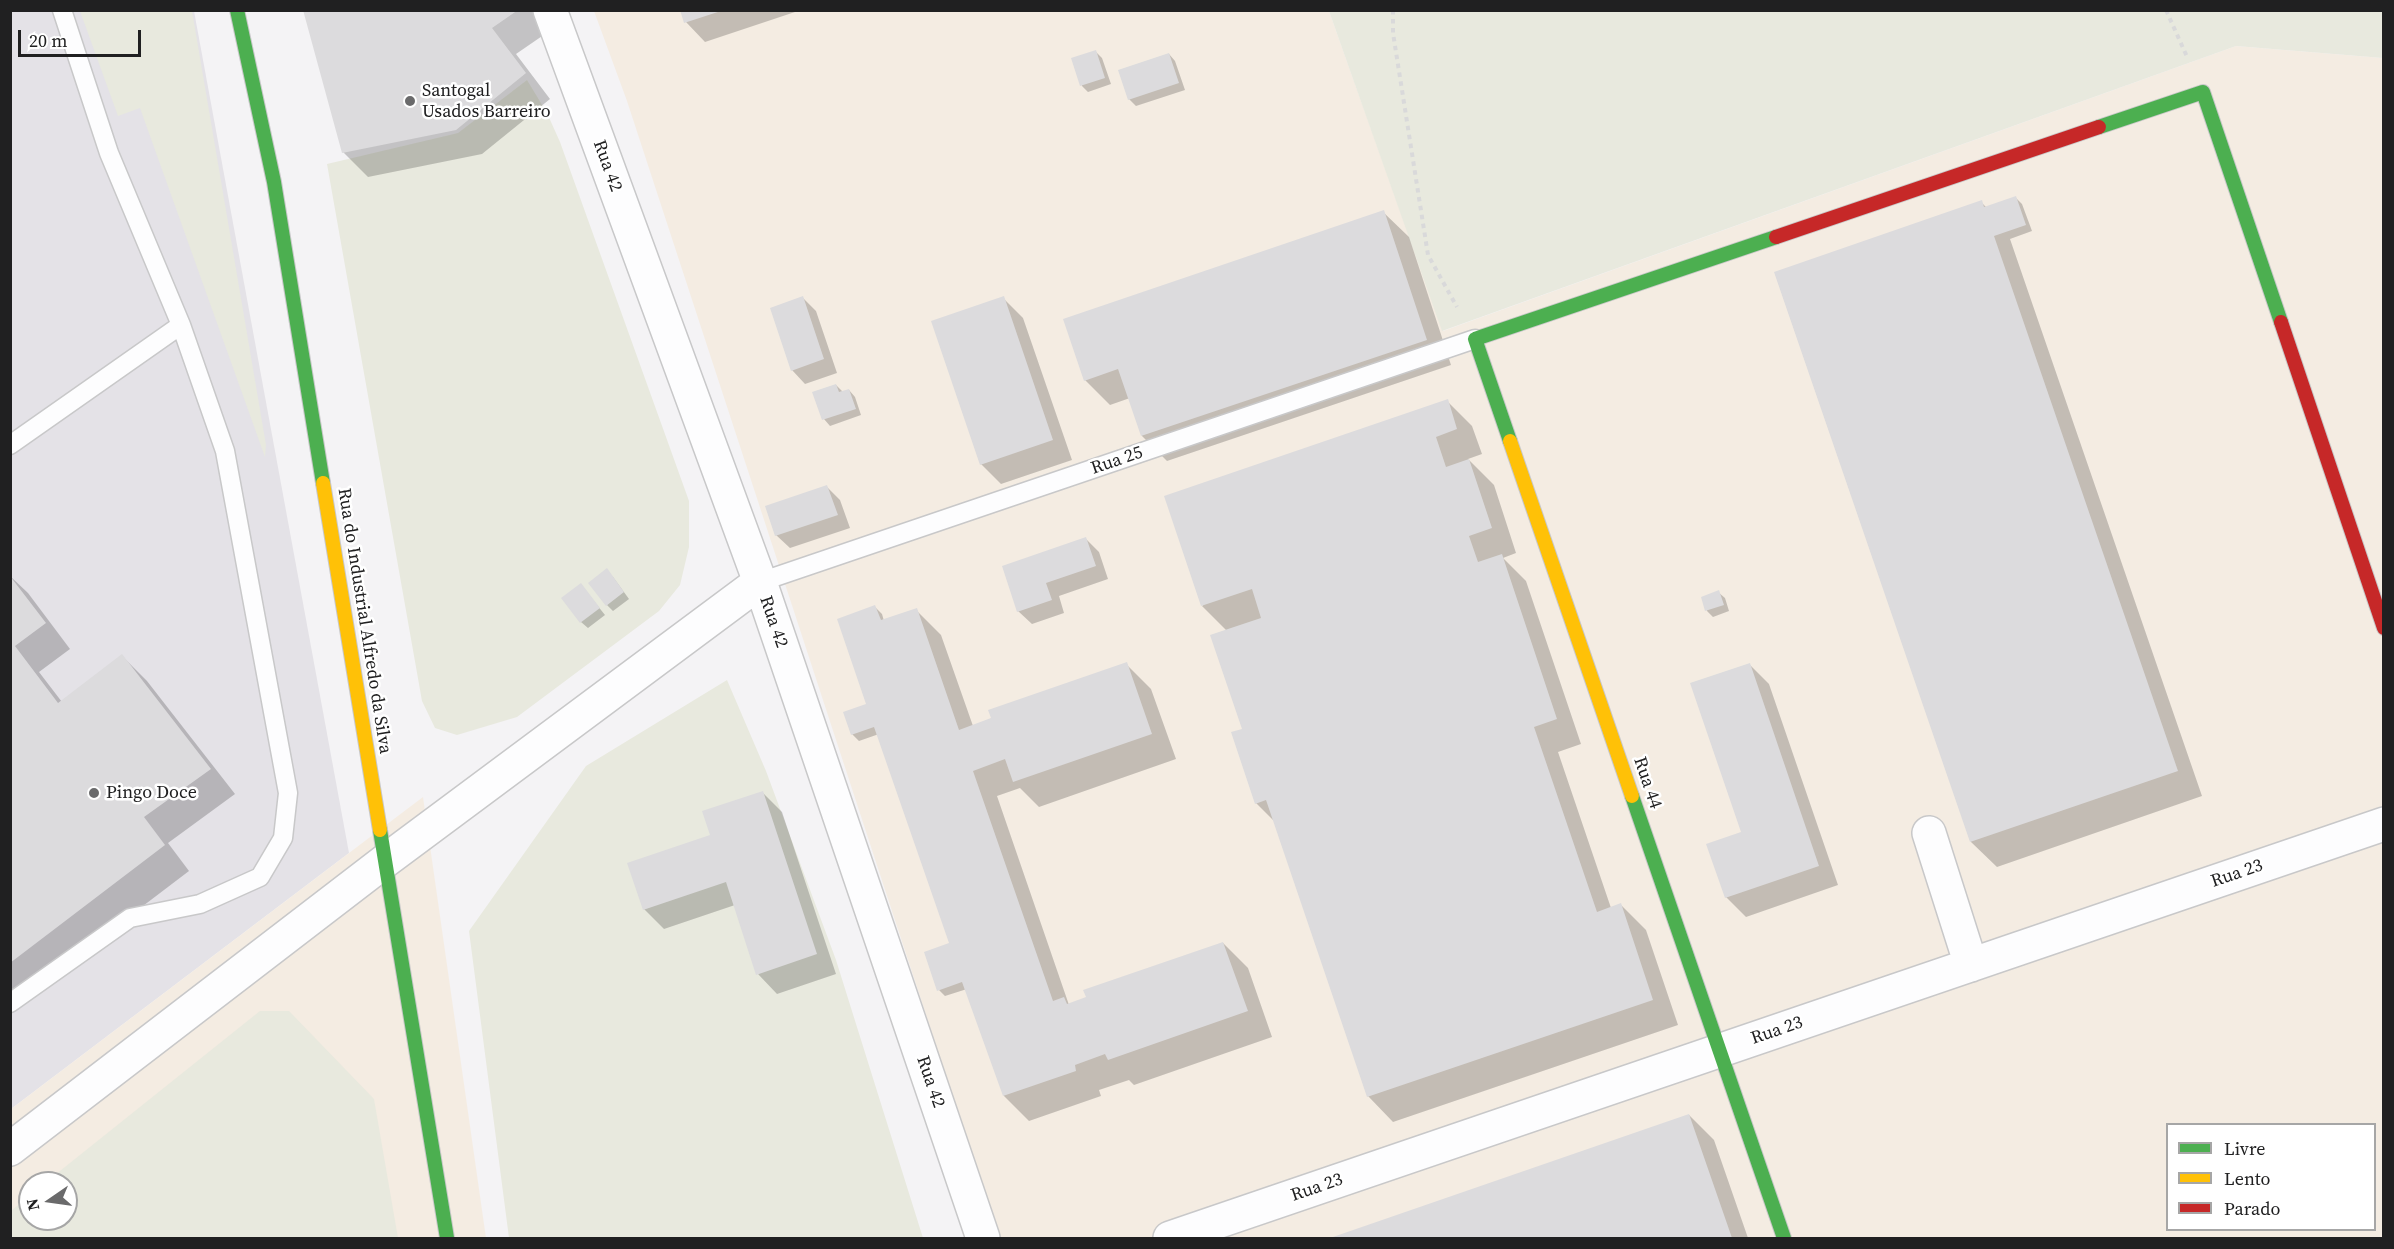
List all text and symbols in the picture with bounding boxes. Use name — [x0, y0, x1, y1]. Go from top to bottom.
scale bar — [21, 18, 144, 56]
text: 20 m — [29, 28, 67, 53]
place label: Santogal Usados Barreiro — [422, 80, 551, 122]
marker: Santogal Usados Barreiro — [403, 94, 417, 108]
street label: Rua 42 — [588, 137, 626, 195]
street label: Rua 25 — [1088, 442, 1146, 480]
street label: Rua do Industrial Alfredo da Silva — [332, 487, 396, 755]
street label: Rua 42 — [754, 593, 792, 651]
street label: Rua 44 — [1628, 754, 1666, 812]
place label: Pingo Doce — [106, 782, 197, 804]
marker: Pingo Doce — [87, 786, 101, 800]
street label: Rua 23 — [2208, 855, 2266, 893]
street label: Rua 23 — [1748, 1012, 1806, 1050]
street label: Rua 42 — [911, 1053, 949, 1111]
legend — [2166, 1123, 2376, 1231]
text: Livre — [2224, 1136, 2266, 1161]
text: Lento — [2224, 1166, 2270, 1191]
street label: Rua 23 — [1288, 1169, 1346, 1207]
north arrow — [18, 1171, 78, 1231]
text: N — [20, 1196, 44, 1213]
text: Parado — [2224, 1196, 2280, 1221]

